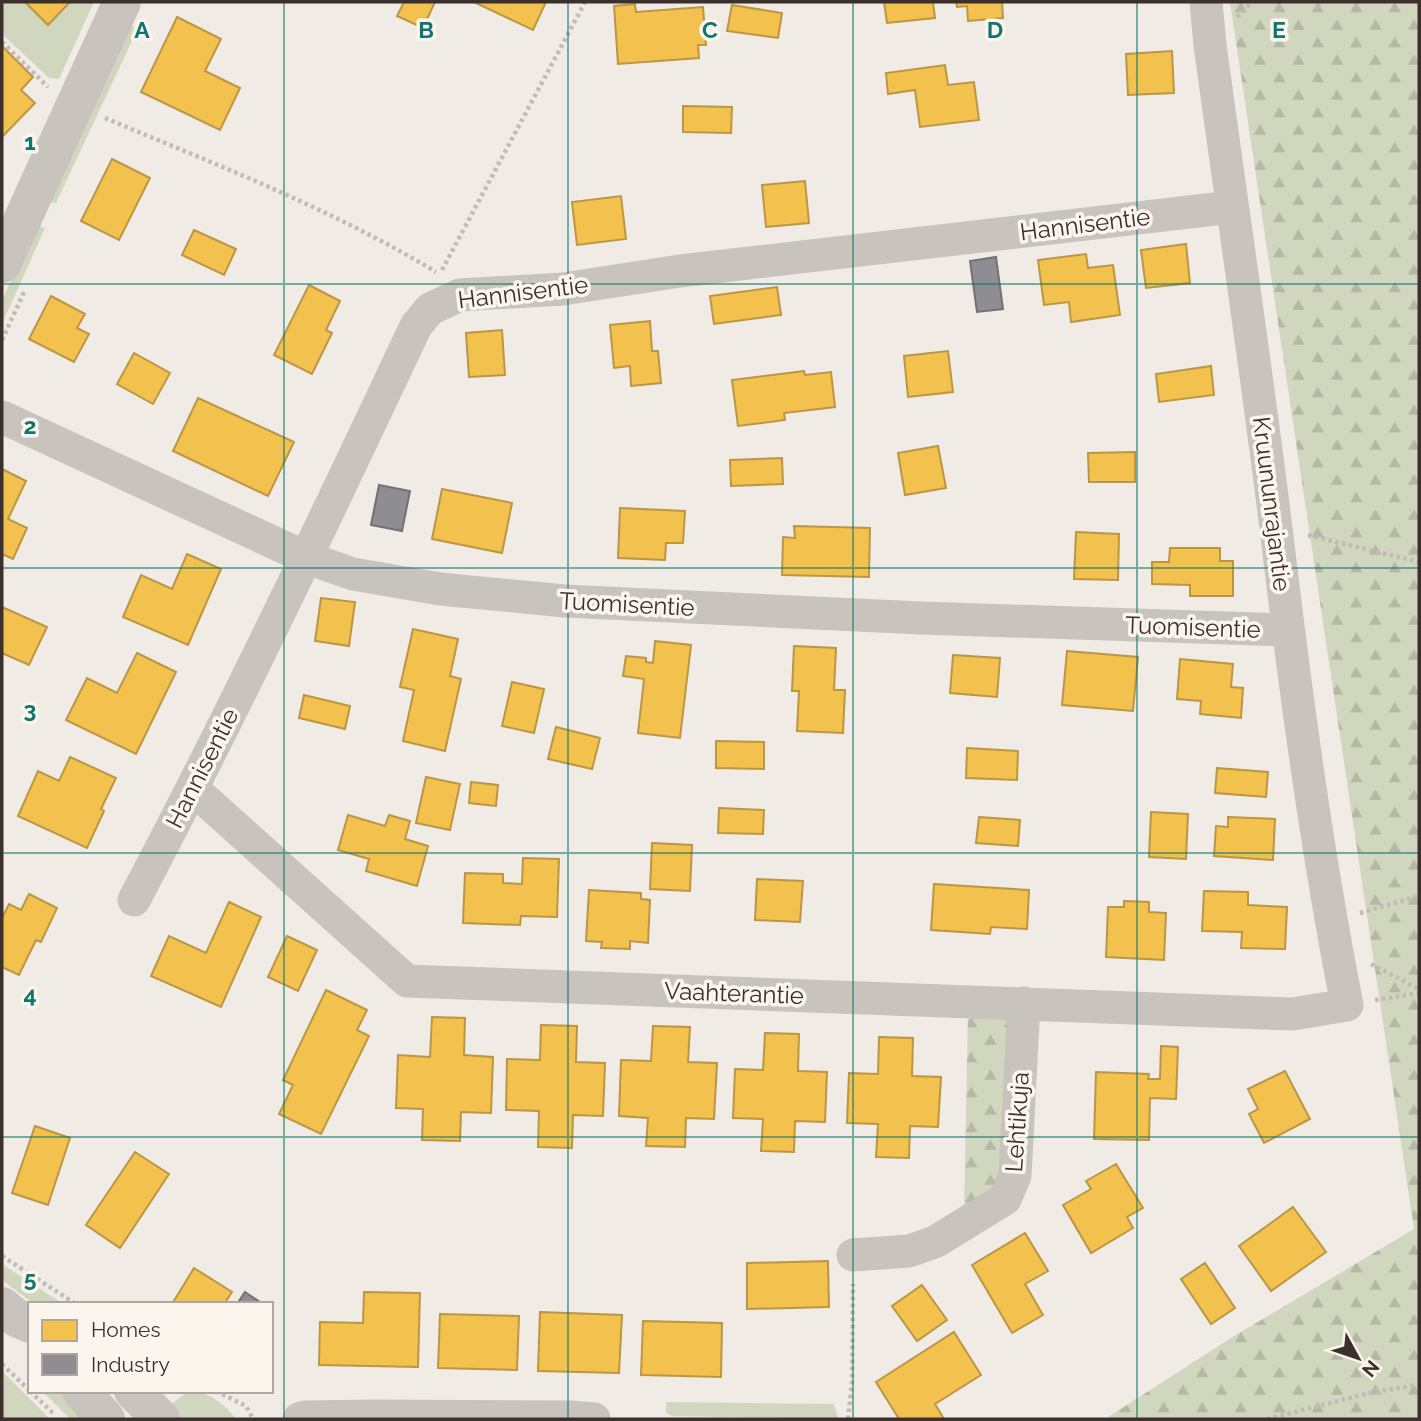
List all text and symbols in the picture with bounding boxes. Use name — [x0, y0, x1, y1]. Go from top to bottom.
text: A — [134, 16, 150, 43]
text: B — [418, 16, 434, 43]
text: C — [702, 16, 718, 43]
text: D — [987, 16, 1003, 43]
text: E — [1272, 16, 1286, 43]
text: 1 — [24, 128, 36, 155]
street label: Hannisentie — [1018, 202, 1152, 246]
street label: Hannisentie — [456, 270, 590, 314]
text: 2 — [24, 412, 36, 439]
street label: Kruununrajantie — [1247, 415, 1297, 593]
street label: Tuomisentie — [559, 586, 695, 622]
street label: Tuomisentie — [1125, 610, 1261, 644]
text: 3 — [24, 696, 36, 723]
street label: Hannisentie — [159, 703, 245, 833]
street label: Vaahterantie — [664, 976, 804, 1010]
text: 4 — [23, 981, 37, 1008]
street label: Lehtikuja — [999, 1071, 1035, 1173]
text: 5 — [24, 1265, 37, 1292]
legend — [28, 1302, 273, 1393]
text: Homes — [91, 1317, 161, 1342]
north arrow — [1323, 1323, 1393, 1393]
text: Industry — [91, 1352, 170, 1377]
text: N — [1358, 1356, 1384, 1382]

